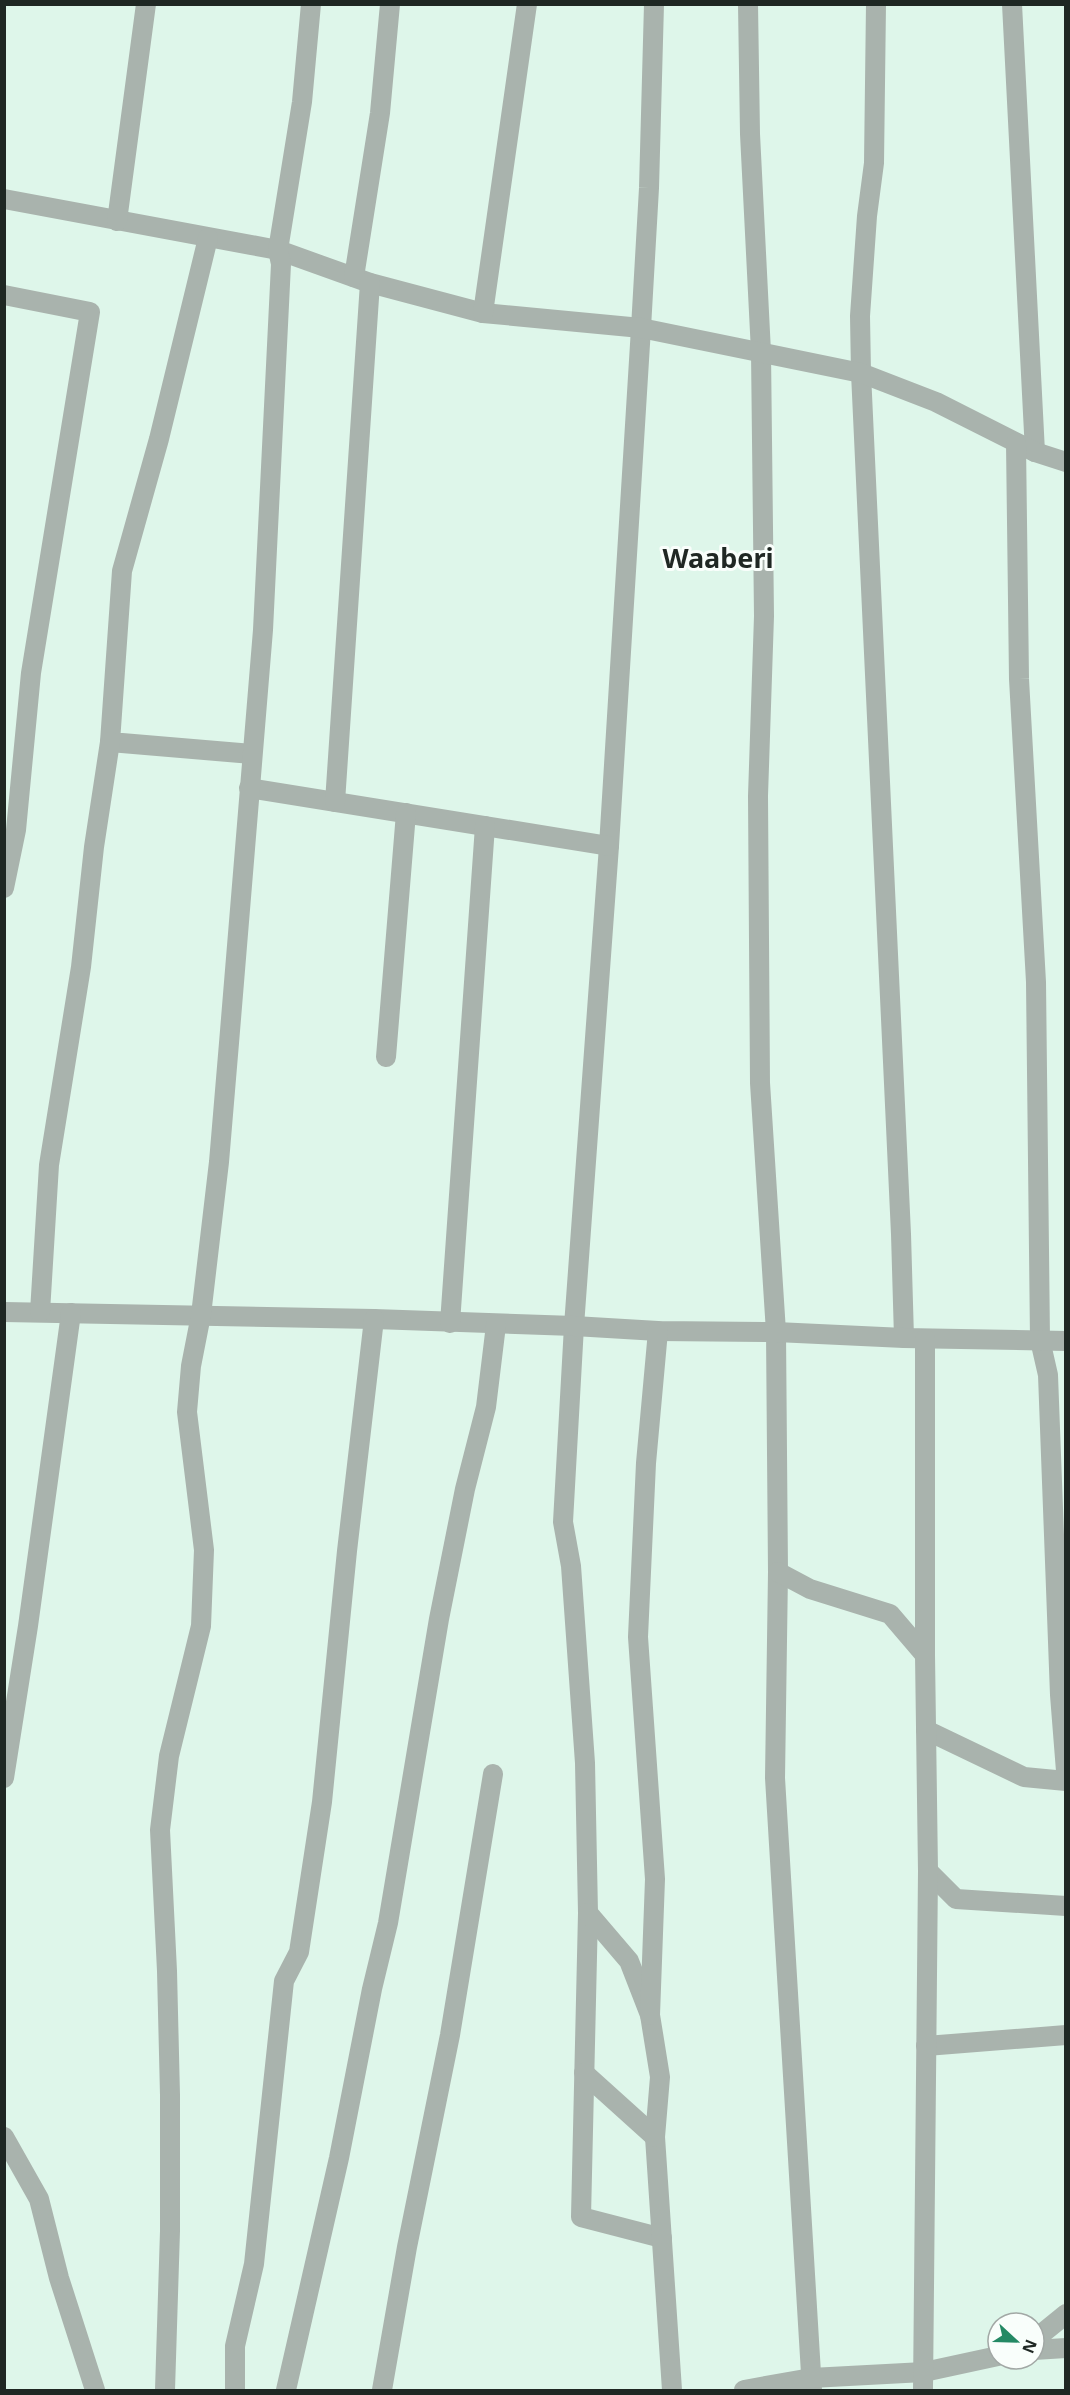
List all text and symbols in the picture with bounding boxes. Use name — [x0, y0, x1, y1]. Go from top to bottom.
district label: Waaberi — [662, 539, 774, 576]
north arrow — [986, 2311, 1046, 2371]
text: N — [1017, 2336, 1043, 2357]

